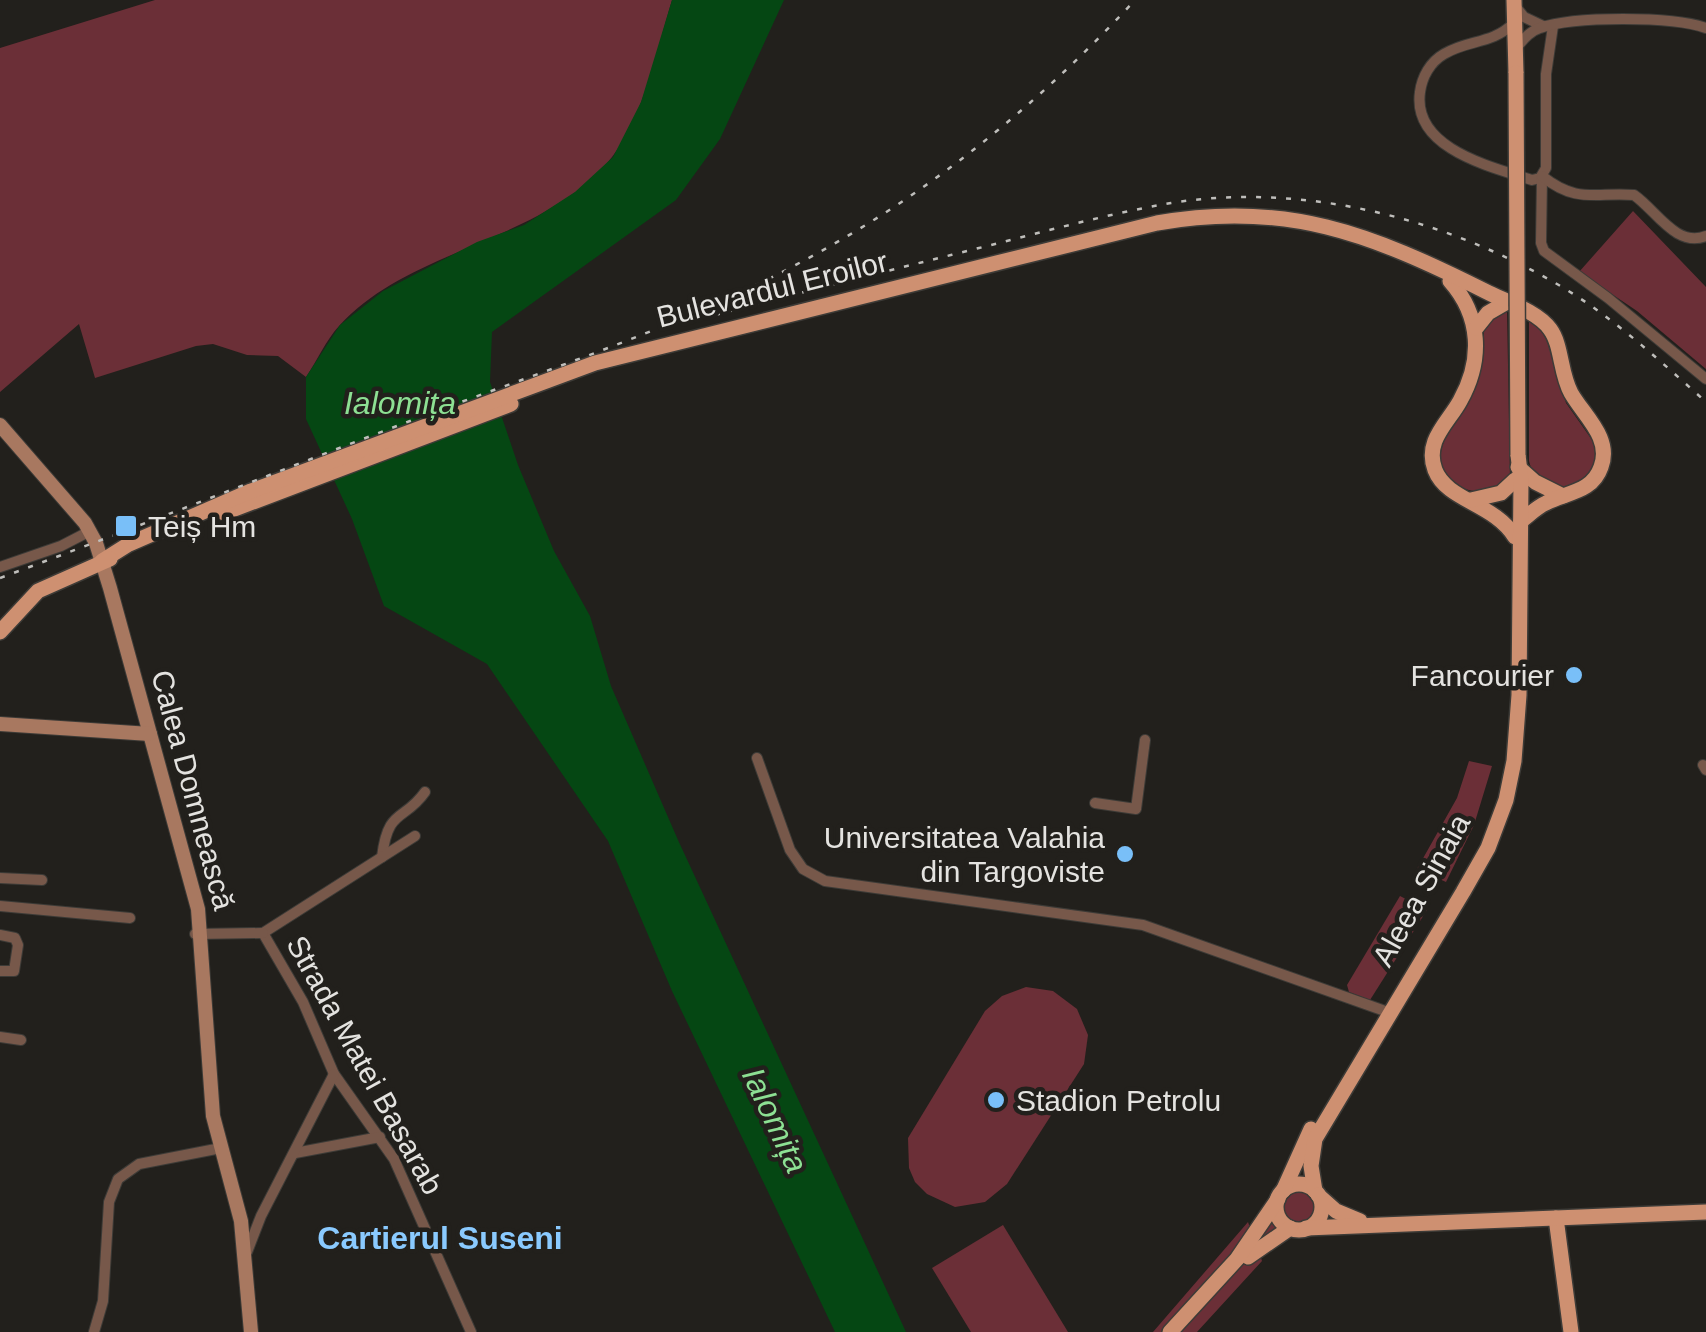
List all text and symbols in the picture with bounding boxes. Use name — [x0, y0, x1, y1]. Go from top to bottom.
street label: Bulevardul Eroilor — [653, 244, 891, 334]
water label: Ialomița — [344, 385, 456, 421]
place label: Teiș Hm — [148, 510, 256, 543]
marker: Teiș Hm — [113, 513, 139, 539]
place label: Fancourier — [1411, 659, 1554, 692]
marker: Fancourier — [1563, 664, 1585, 686]
street label: Calea Domnească — [145, 667, 241, 914]
street label: Aleea Sinaia — [1366, 808, 1476, 972]
place label: Universitatea Valahia din Targoviste — [824, 821, 1105, 888]
marker: Universitatea Valahia din Targoviste — [1114, 843, 1136, 865]
street label: Strada Matei Basarab — [280, 930, 450, 1200]
water label: Ialomița — [735, 1062, 815, 1178]
place label: Stadion Petrolu — [1016, 1084, 1221, 1117]
marker: Stadion Petrolu — [985, 1089, 1007, 1111]
district label: Cartierul Suseni — [317, 1220, 563, 1256]

